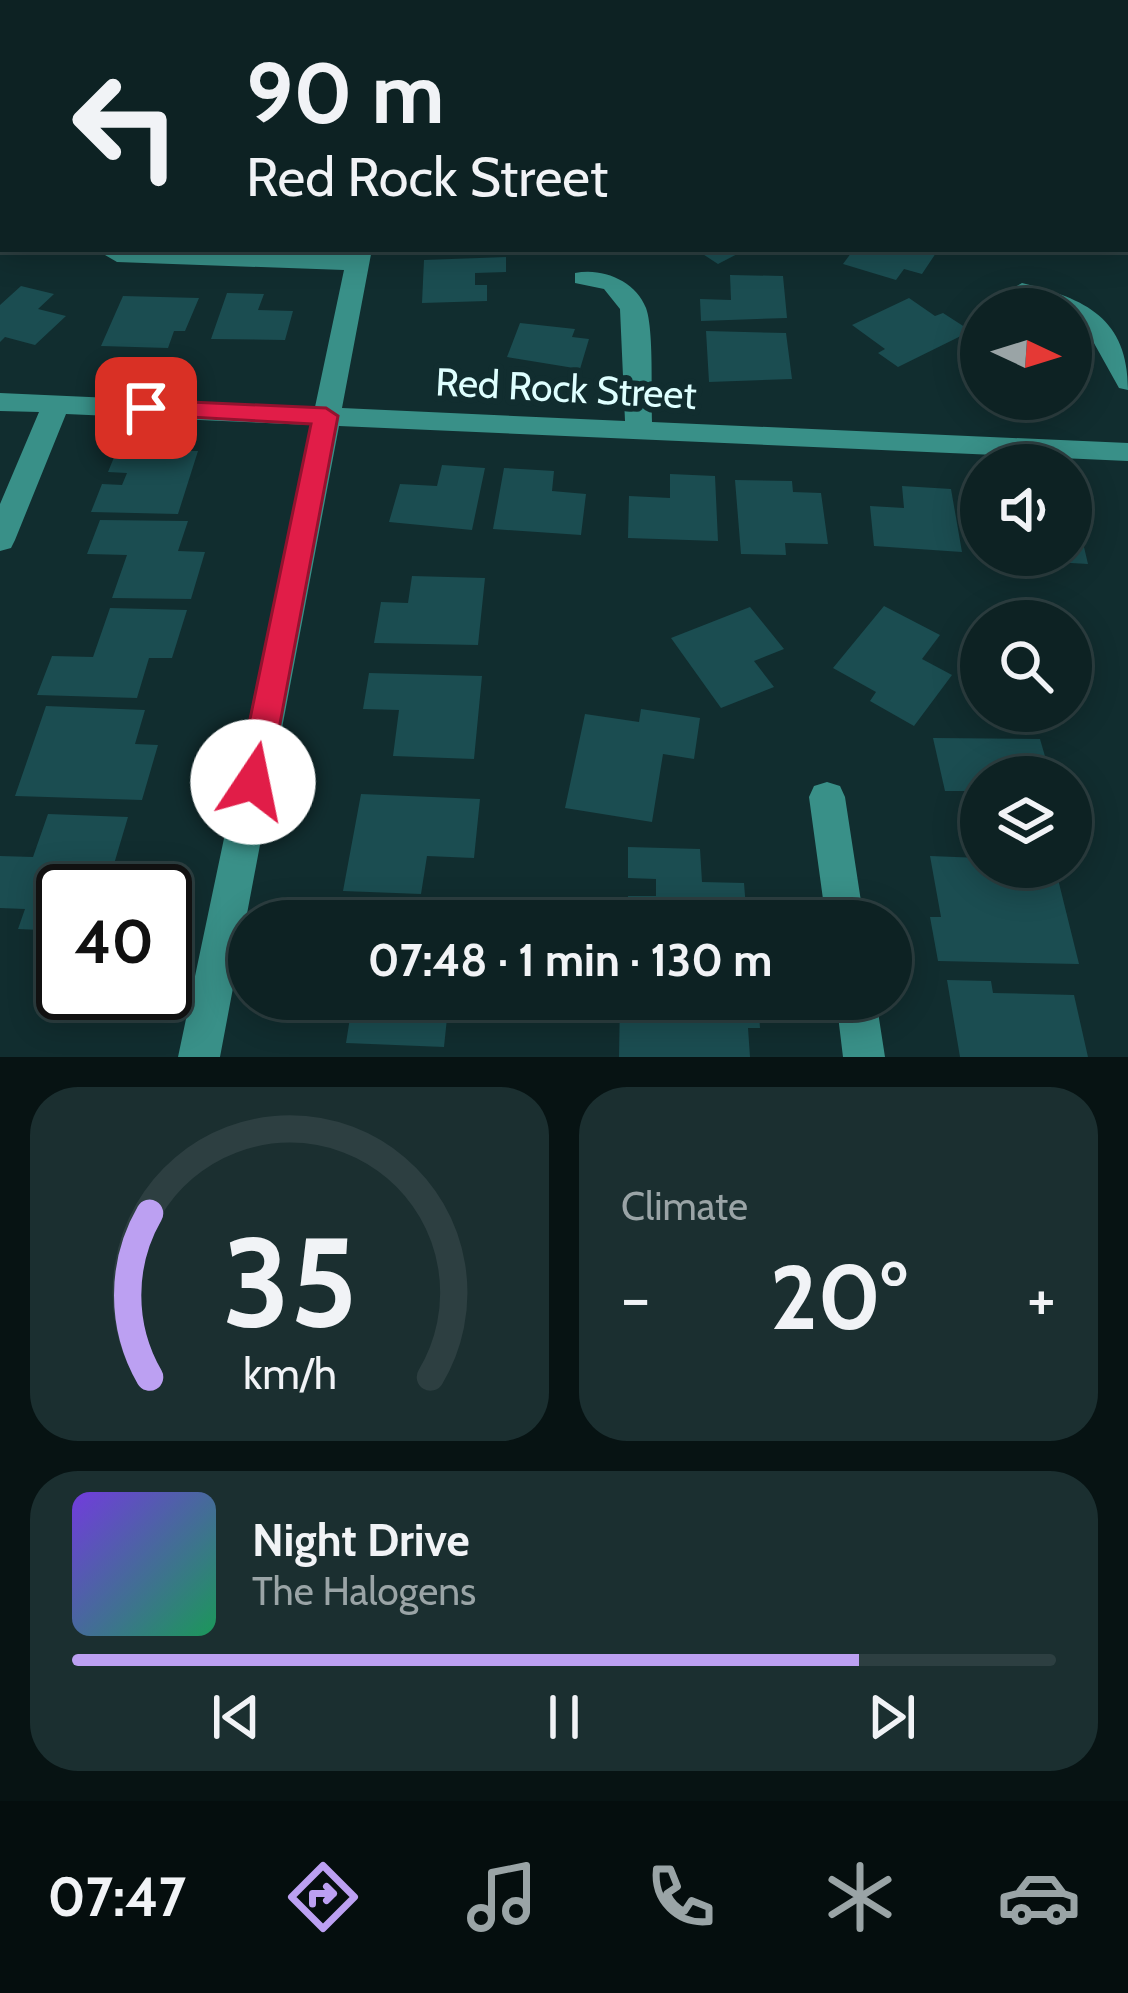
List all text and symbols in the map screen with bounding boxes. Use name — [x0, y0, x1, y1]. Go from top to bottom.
text: 90 m — [246, 42, 444, 144]
icon: left — [48, 48, 204, 204]
text: Red Rock Street — [246, 144, 608, 210]
north arrow — [960, 288, 1092, 420]
map controls — [960, 288, 1092, 888]
pin — [95, 357, 197, 459]
street label: Red Rock Street — [434, 357, 698, 419]
icon: arrive — [113, 375, 179, 441]
button: sound — [960, 444, 1092, 576]
button: search — [960, 600, 1092, 732]
position arrow — [190, 719, 316, 845]
button: layers — [960, 756, 1092, 888]
speed limit sign: 40 — [36, 864, 192, 1020]
text: 07:48 · 1 min · 130 m — [368, 933, 772, 987]
text: Climate — [621, 1182, 748, 1230]
text: 35 — [222, 1206, 357, 1357]
text: 20° — [770, 1242, 907, 1352]
text: − — [621, 1257, 650, 1338]
text: + — [1027, 1257, 1056, 1338]
text: km/h — [243, 1348, 336, 1400]
text: Night Drive — [252, 1513, 470, 1567]
text: The Halogens — [252, 1567, 476, 1615]
icon: previous — [203, 1684, 269, 1750]
icon: pause — [531, 1684, 597, 1750]
icon: next — [859, 1684, 925, 1750]
icon: directions — [281, 1855, 365, 1939]
icon: music — [460, 1855, 544, 1939]
icon: phone — [639, 1855, 723, 1939]
icon: climate — [818, 1855, 902, 1939]
icon: car — [997, 1855, 1081, 1939]
text: 07:47 — [47, 1864, 186, 1930]

